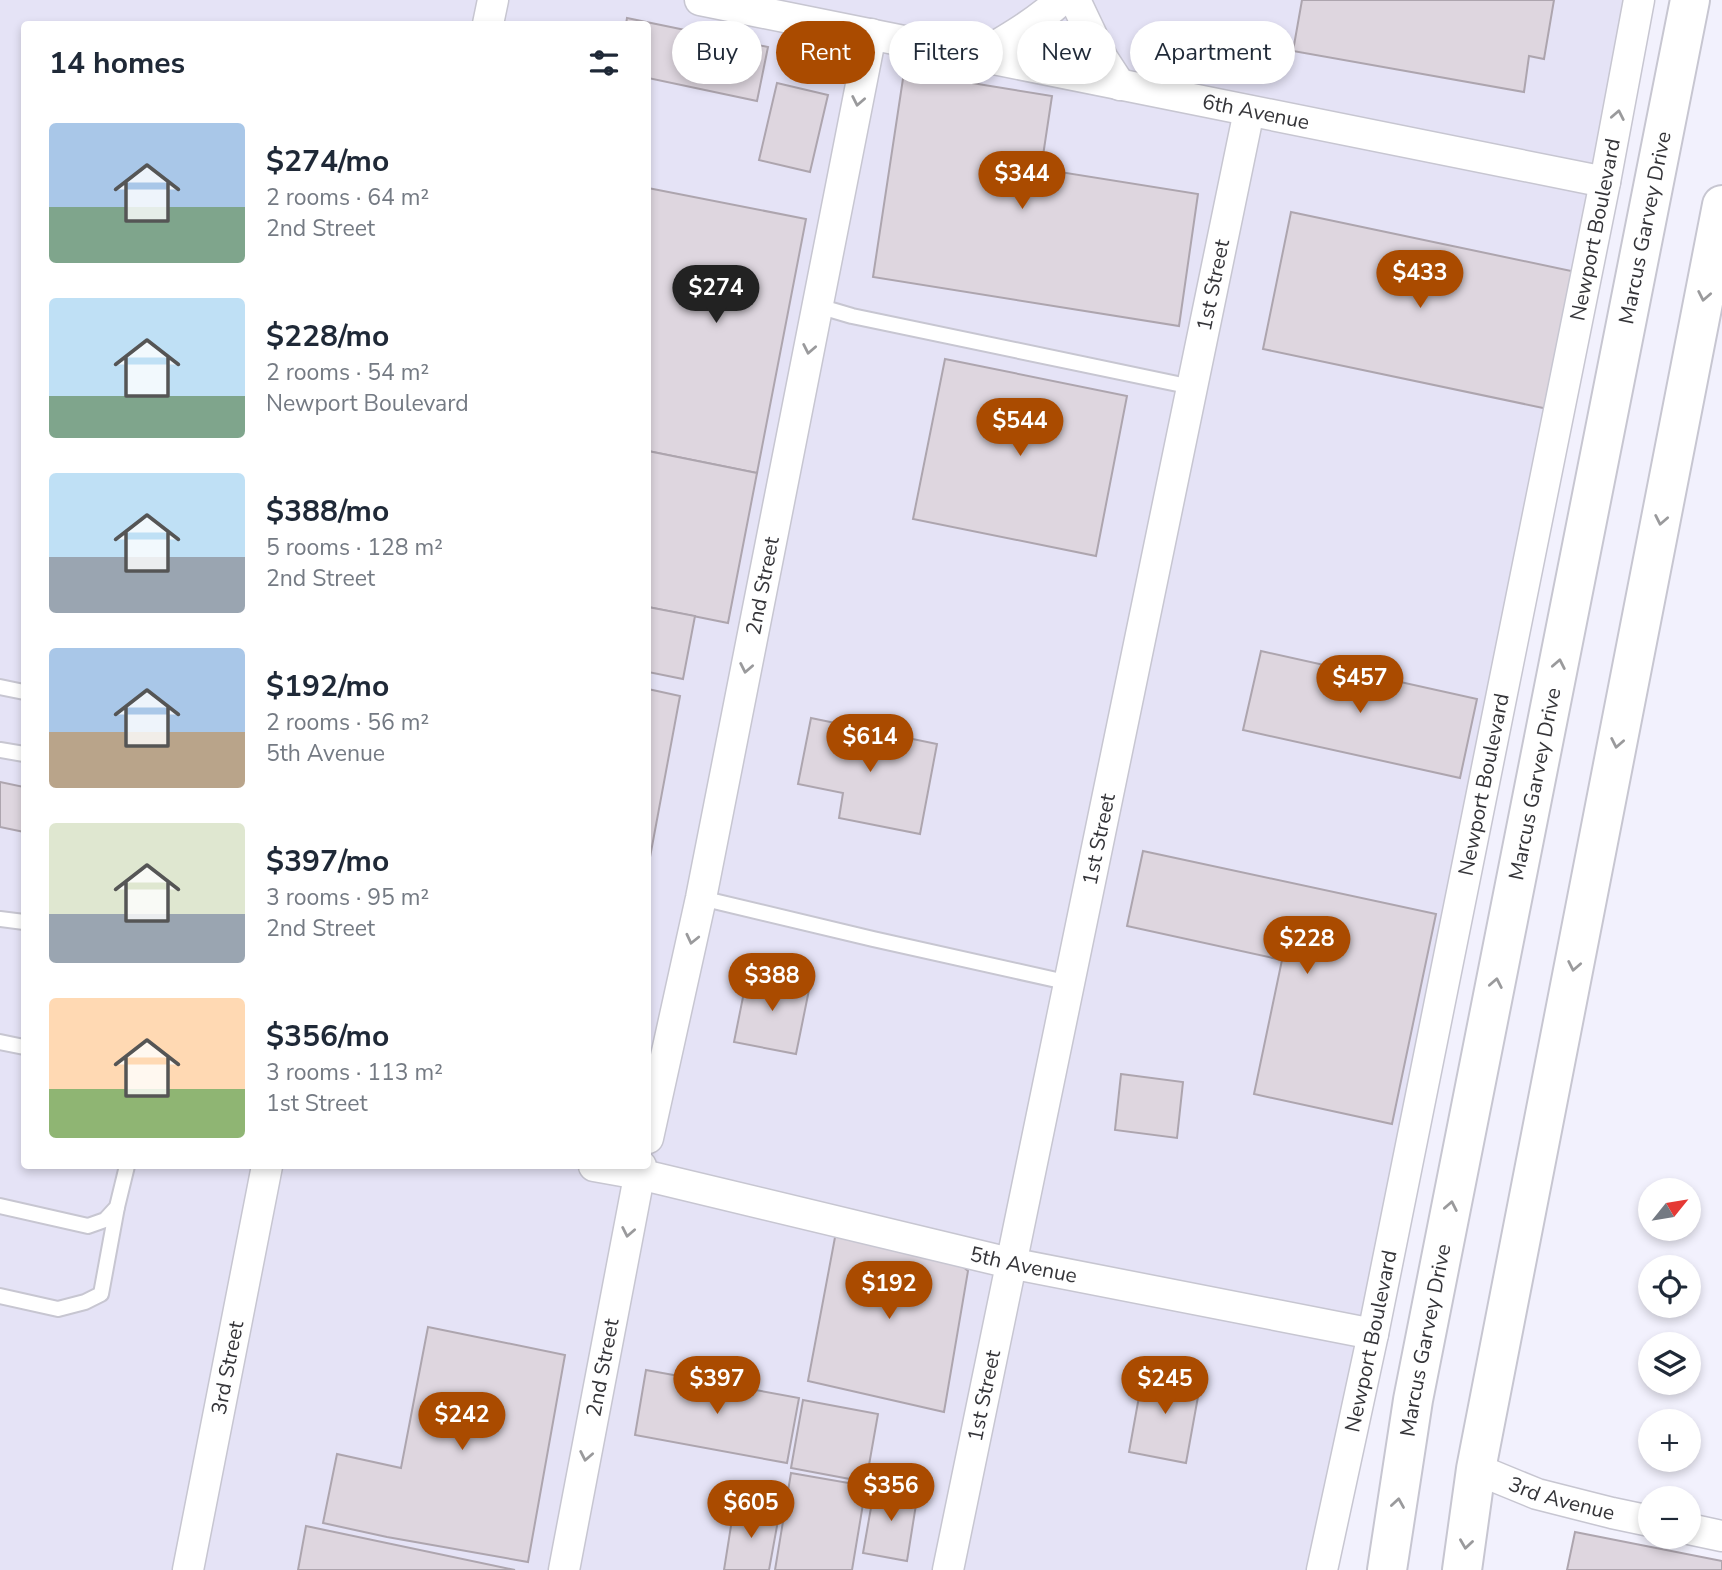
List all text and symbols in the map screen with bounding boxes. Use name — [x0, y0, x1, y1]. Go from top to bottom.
chip: Buy — [672, 21, 762, 84]
chip: Rent — [776, 21, 875, 84]
chip: Filters — [889, 21, 1003, 84]
chip: New — [1017, 21, 1116, 84]
chip: Apartment — [1130, 21, 1295, 84]
text: 14 homes — [49, 43, 185, 84]
icon: filters — [585, 44, 623, 82]
street label: 6th Avenue — [1200, 87, 1312, 136]
one-way arrow — [851, 95, 866, 107]
one-way arrow — [1610, 109, 1625, 121]
street label: Marcus Garvey Drive — [1612, 129, 1678, 326]
street label: Newport Boulevard — [1563, 136, 1627, 323]
text: $274/mo — [266, 141, 389, 182]
icon: home — [105, 151, 189, 235]
pin: $344 — [981, 152, 1063, 211]
text: $344 — [994, 158, 1050, 189]
text: 2 rooms · 64 m² — [266, 182, 429, 213]
text: 2nd Street — [266, 213, 375, 244]
street label: 1st Street — [1190, 236, 1236, 333]
pin: $433 — [1379, 250, 1461, 310]
text: $433 — [1392, 257, 1448, 288]
pin: $274 — [675, 266, 757, 325]
text: $274 — [688, 272, 744, 303]
one-way arrow — [1698, 290, 1713, 302]
text: $228/mo — [266, 316, 389, 357]
icon: home — [105, 326, 189, 410]
one-way arrow — [803, 343, 818, 355]
text: 2 rooms · 54 m² — [266, 357, 429, 388]
text: Newport Boulevard — [266, 388, 469, 419]
pin: $544 — [979, 398, 1061, 458]
text: $544 — [992, 405, 1048, 436]
text: $388/mo — [266, 491, 389, 532]
icon: home — [105, 501, 189, 585]
one-way arrow — [1654, 514, 1669, 526]
text: 5 rooms · 128 m² — [266, 532, 443, 563]
street label: 2nd Street — [739, 534, 786, 637]
text: 2nd Street — [266, 563, 375, 594]
pin: $457 — [1319, 656, 1401, 715]
one-way arrow — [1550, 658, 1565, 670]
one-way arrow — [740, 662, 755, 674]
text: $457 — [1332, 662, 1388, 693]
text: $192/mo — [266, 666, 389, 707]
icon: home — [105, 676, 189, 760]
street label: Marcus Garvey Drive — [1502, 685, 1568, 883]
street label: Newport Boulevard — [1452, 691, 1516, 878]
text: 2 rooms · 56 m² — [266, 707, 429, 738]
pin: $614 — [829, 714, 911, 774]
text: $614 — [842, 721, 898, 752]
one-way arrow — [1611, 737, 1626, 749]
text: 5th Avenue — [266, 738, 385, 769]
street label: 1st Street — [1076, 791, 1122, 888]
text: $397/mo — [266, 841, 389, 882]
icon: home — [105, 851, 189, 935]
text: 3 rooms · 95 m² — [266, 882, 429, 913]
text: 2nd Street — [266, 913, 375, 944]
pin: $228 — [1266, 916, 1348, 976]
text: $228 — [1279, 923, 1335, 954]
one-way arrow — [685, 933, 700, 945]
pin: $388 — [731, 954, 813, 1013]
text: $388 — [744, 960, 800, 991]
one-way arrow — [1567, 960, 1582, 972]
one-way arrow — [1487, 977, 1502, 989]
text: $356/mo — [266, 1016, 389, 1057]
icon: home — [105, 1026, 189, 1110]
text: 3 rooms · 113 m² — [266, 1057, 443, 1088]
text: 1st Street — [266, 1088, 367, 1119]
north arrow — [1638, 1178, 1701, 1241]
map controls — [1638, 1178, 1701, 1549]
one-way arrow — [1443, 1200, 1458, 1212]
one-way arrow — [622, 1226, 637, 1238]
street label: 5th Avenue — [967, 1240, 1080, 1290]
street label: Marcus Garvey Drive — [1394, 1241, 1458, 1439]
street label: Newport Boulevard — [1338, 1248, 1404, 1435]
button: locate — [1638, 1255, 1701, 1318]
pin: $192 — [848, 1262, 930, 1321]
text: $192 — [861, 1268, 917, 1299]
street label: 2nd Street — [579, 1315, 626, 1419]
street label: 3rd Street — [205, 1318, 251, 1417]
button: layers — [1638, 1332, 1701, 1395]
street label: 1st Street — [961, 1347, 1007, 1444]
pin: $397 — [676, 1356, 758, 1416]
pin: $245 — [1124, 1356, 1206, 1416]
text: $397 — [689, 1363, 745, 1394]
text: $245 — [1137, 1363, 1193, 1394]
pin: $242 — [421, 1392, 503, 1452]
text: $242 — [434, 1399, 490, 1430]
button: + — [1638, 1409, 1701, 1472]
one-way arrow — [579, 1450, 594, 1462]
pin: $356 — [850, 1464, 932, 1523]
text: $356 — [863, 1470, 919, 1501]
street label: 3rd Avenue — [1504, 1470, 1618, 1527]
pin: $605 — [710, 1480, 792, 1540]
button: − — [1638, 1486, 1701, 1549]
text: $605 — [723, 1487, 779, 1518]
one-way arrow — [1390, 1497, 1405, 1508]
one-way arrow — [1459, 1538, 1474, 1550]

